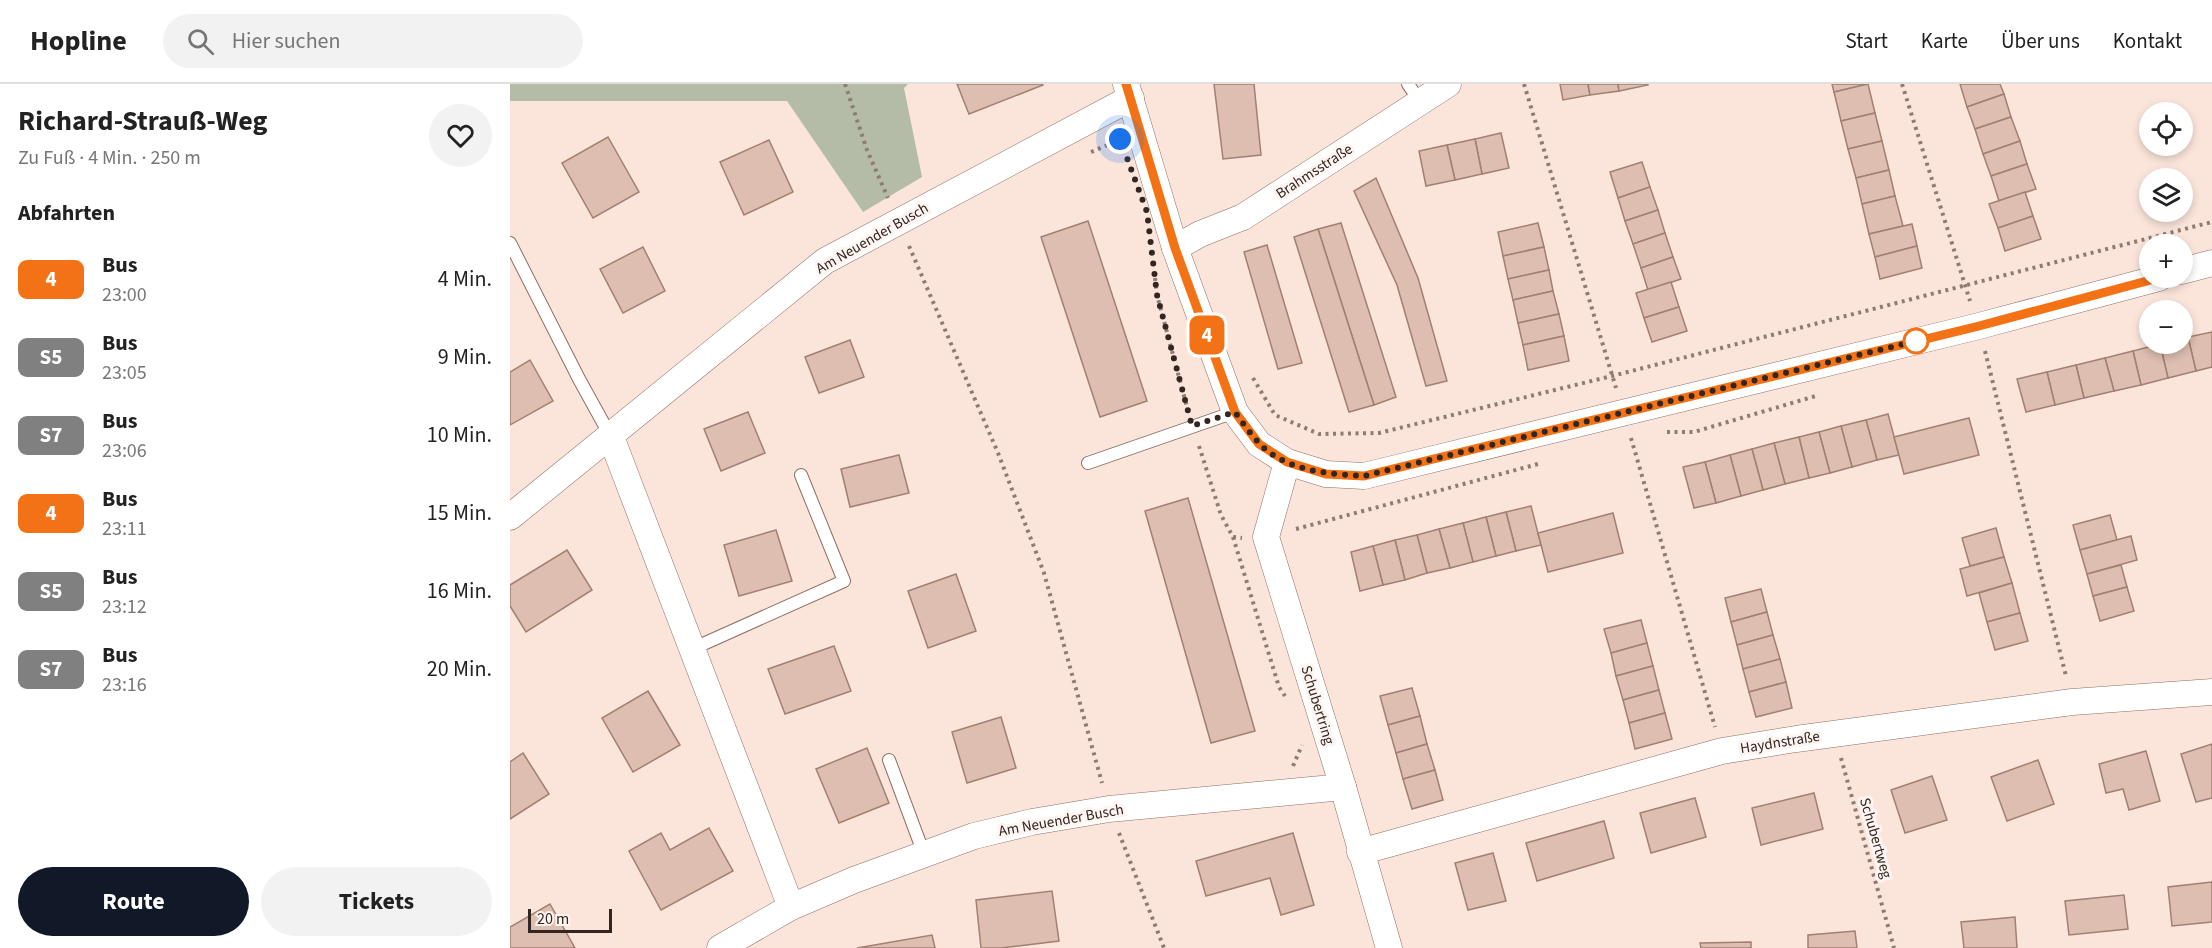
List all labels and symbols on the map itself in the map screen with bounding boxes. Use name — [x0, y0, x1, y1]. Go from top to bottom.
your location — [1105, 124, 1135, 154]
street label: Brahmsstraße — [1272, 139, 1357, 204]
street label: Am Neuender Busch — [812, 198, 932, 279]
line badge: 4 — [1188, 316, 1226, 354]
unlabelled marker — [1903, 328, 1929, 354]
street label: Schubertring — [1296, 663, 1340, 748]
street label: Haydnstraße — [1739, 726, 1821, 759]
street label: Schubertweg — [1854, 795, 1897, 881]
street label: Am Neuender Busch — [997, 799, 1125, 842]
scale bar — [528, 906, 612, 934]

